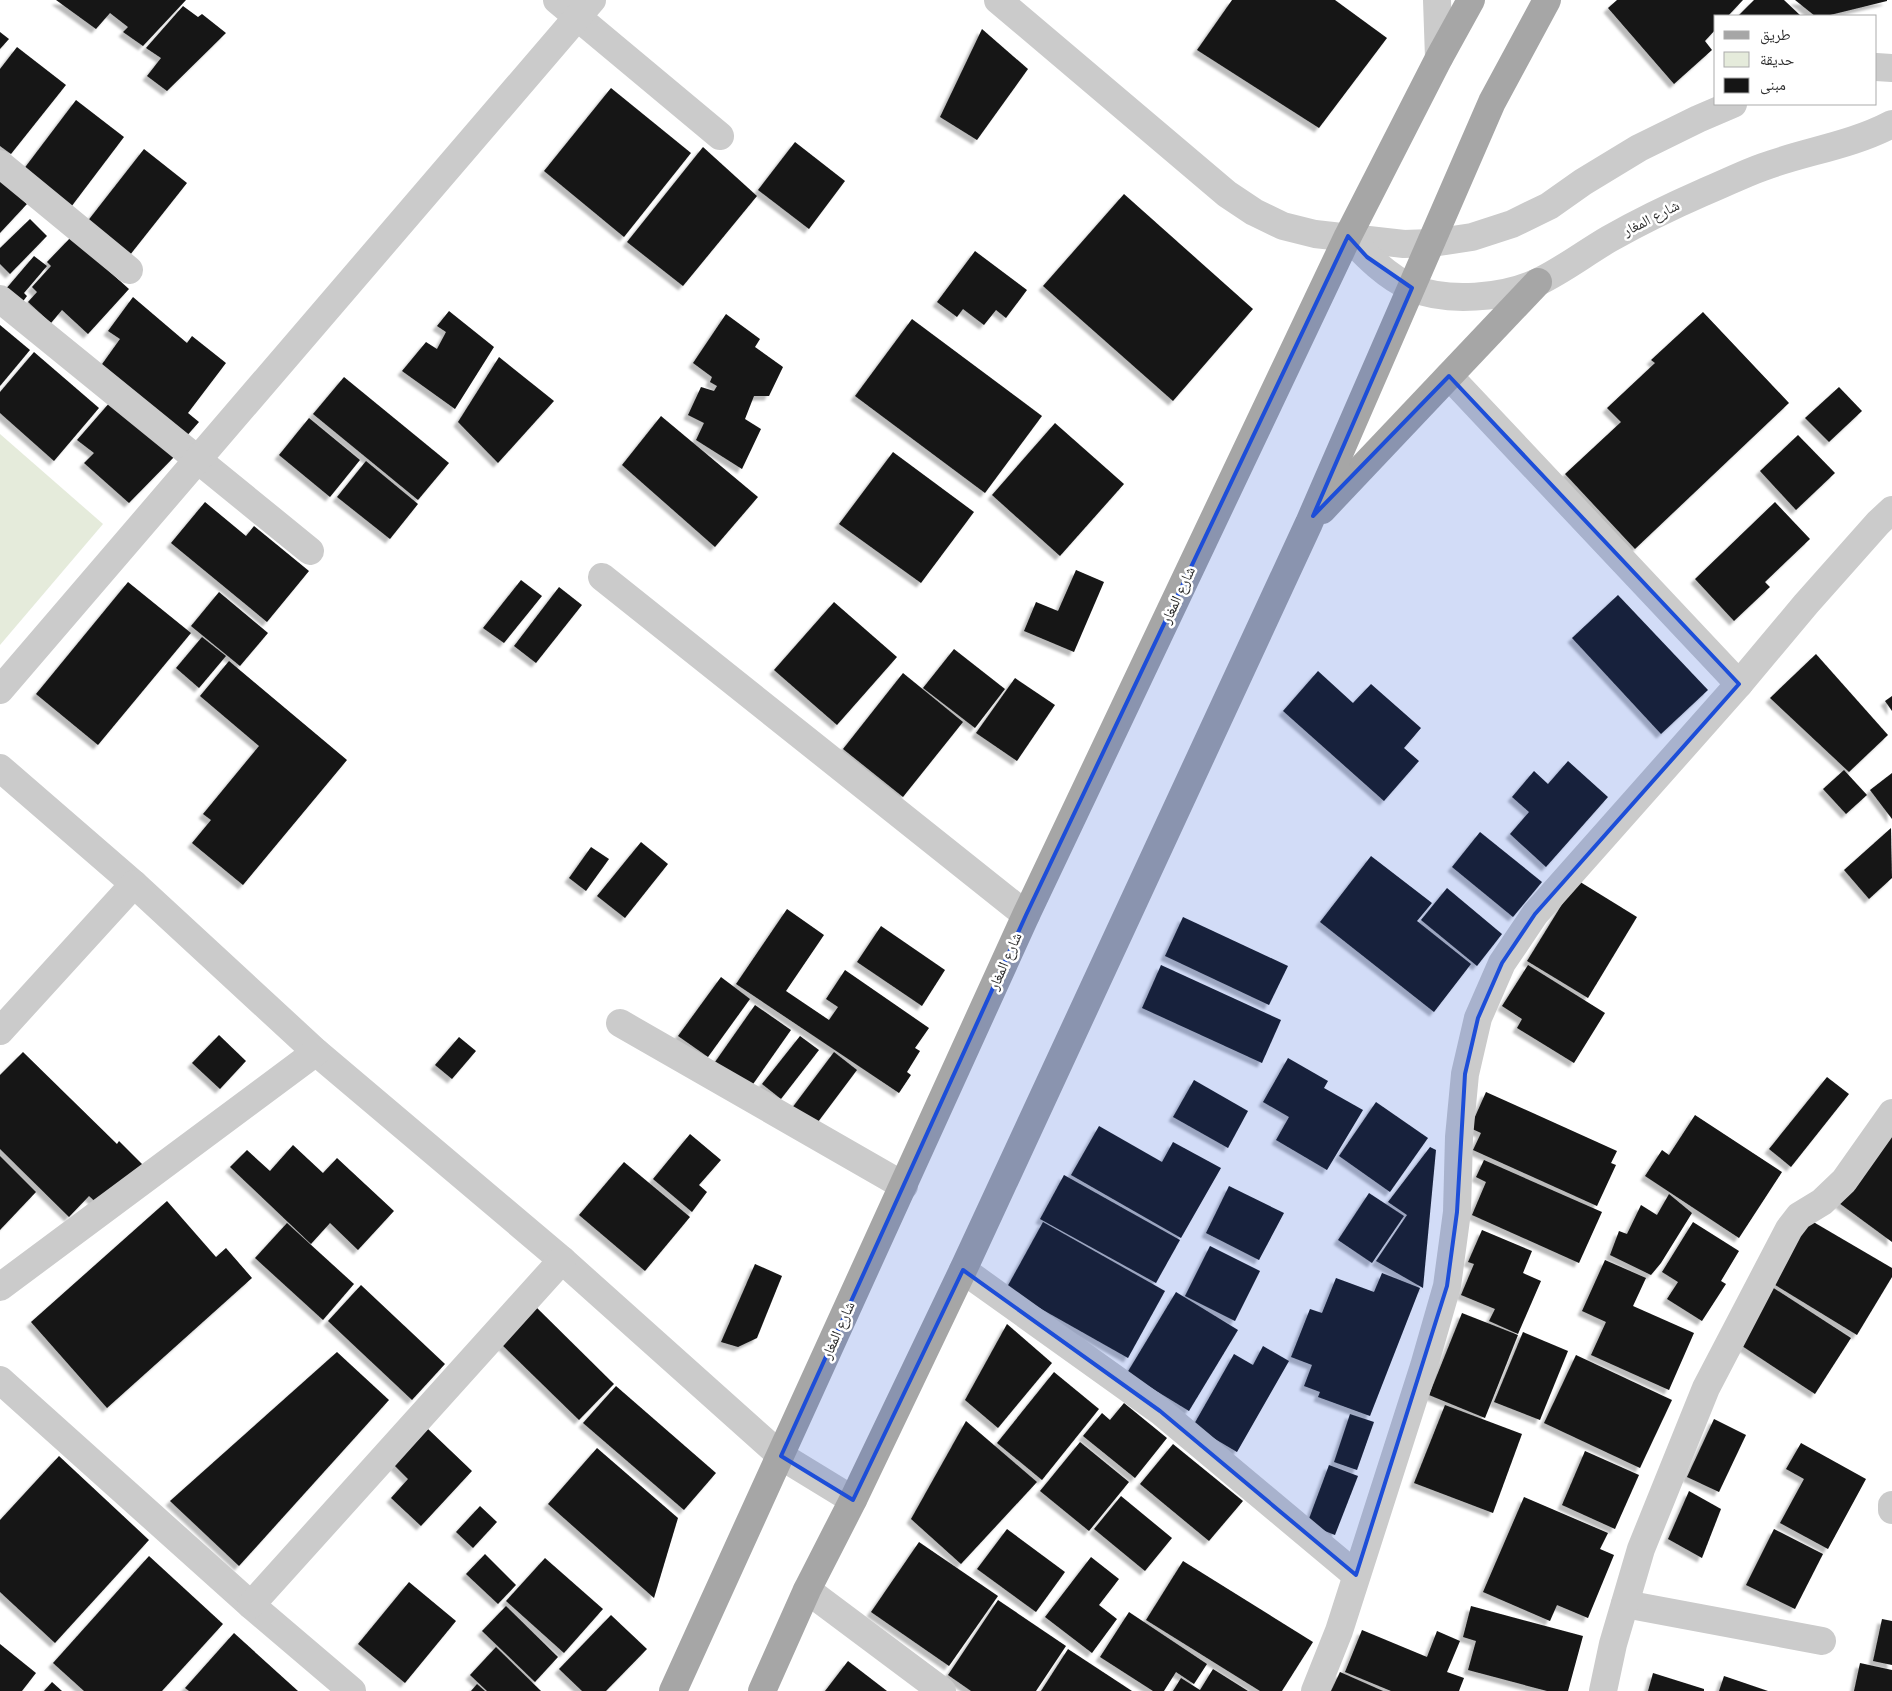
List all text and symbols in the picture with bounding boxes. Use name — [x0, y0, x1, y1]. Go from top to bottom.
legend — [1714, 15, 1877, 105]
text: طريق — [1760, 26, 1791, 45]
text: حديقة — [1760, 51, 1795, 69]
text: مبنى — [1760, 76, 1786, 95]
street label: شارع المغار — [1619, 196, 1683, 241]
street label: شارع المغار — [1157, 563, 1200, 628]
street label: شارع المغار — [984, 929, 1027, 994]
street label: شارع المغار — [817, 1298, 860, 1363]

